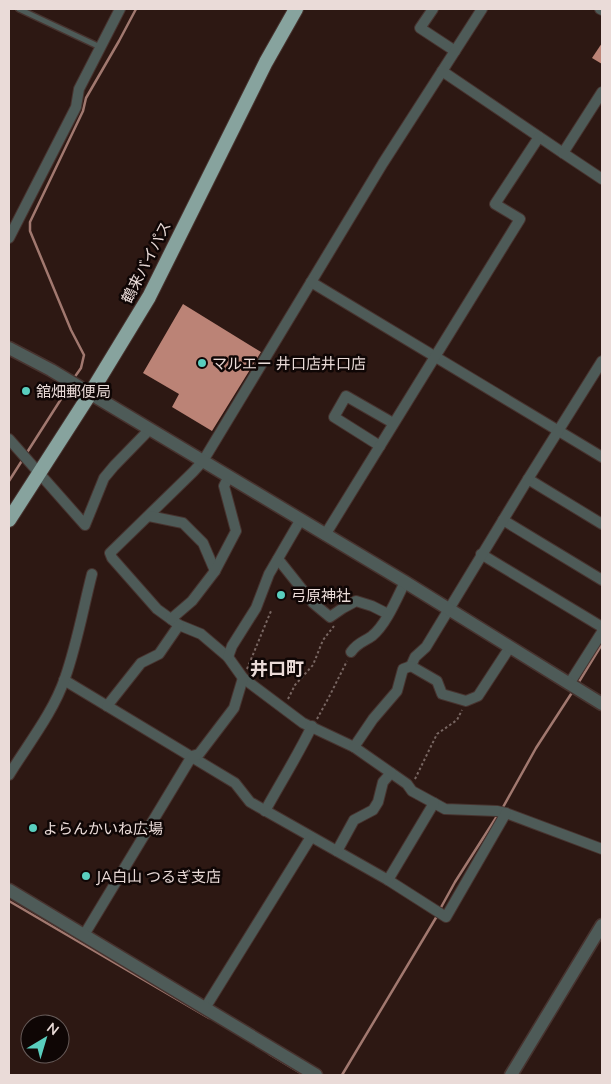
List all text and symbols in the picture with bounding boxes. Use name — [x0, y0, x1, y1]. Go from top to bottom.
street label: 鶴来バイパス — [117, 218, 175, 306]
place label: マルエー 井口店井口店 — [212, 354, 366, 373]
marker: マルエー 井口店井口店 — [196, 357, 208, 369]
place label: 舘畑郵便局 — [36, 382, 111, 401]
marker: 舘畑郵便局 — [20, 385, 32, 397]
place label: 弓原神社 — [291, 586, 351, 605]
marker: 弓原神社 — [275, 589, 287, 601]
district label: 井口町 — [250, 657, 304, 680]
place label: よらんかいね広場 — [43, 819, 163, 838]
marker: よらんかいね広場 — [27, 822, 39, 834]
place label: JA白山 つるぎ支店 — [96, 867, 221, 886]
marker: JA白山 つるぎ支店 — [80, 870, 92, 882]
north arrow — [20, 1014, 70, 1064]
text: N — [43, 1018, 63, 1039]

